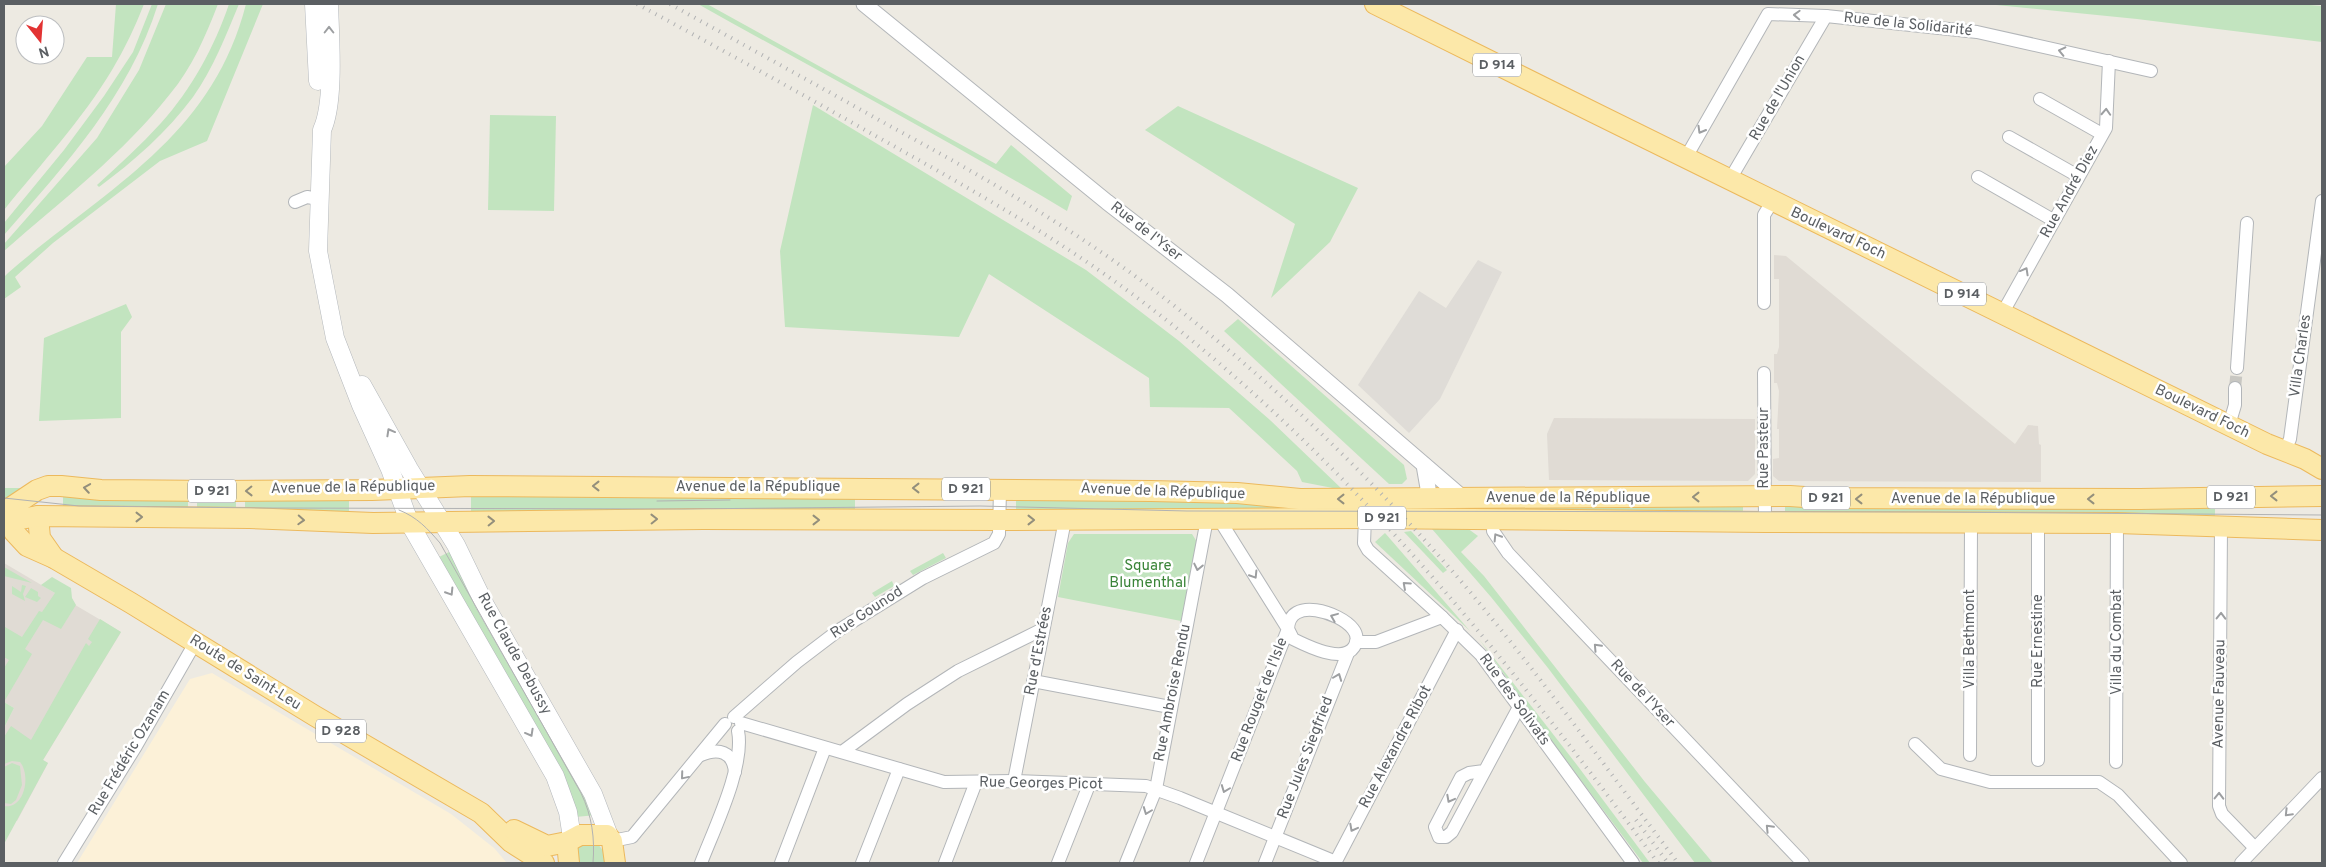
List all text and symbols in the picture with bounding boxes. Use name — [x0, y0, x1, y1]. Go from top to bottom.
street label: Rue de la Solidarité — [1843, 9, 1973, 41]
one-way arrow — [1793, 10, 1801, 21]
north arrow — [15, 15, 65, 65]
one-way arrow — [324, 26, 334, 34]
text: N — [36, 41, 51, 61]
one-way arrow — [2057, 46, 2066, 56]
street label: Rue de l'Union — [1746, 52, 1810, 144]
road number: D 914 — [1473, 54, 1521, 76]
one-way arrow — [2101, 108, 2112, 116]
one-way arrow — [1698, 125, 1708, 134]
street label: Rue André Diez — [2037, 142, 2103, 242]
street label: Rue de l'Yser — [1106, 198, 1186, 266]
street label: Boulevard Foch — [1787, 204, 1889, 264]
one-way arrow — [2019, 268, 2029, 277]
road number: D 914 — [1938, 282, 1986, 306]
street label: Villa Charles — [2286, 313, 2316, 399]
street label: Boulevard Foch — [2151, 381, 2253, 443]
street label: Rue Pasteur — [1755, 407, 1774, 489]
one-way arrow — [386, 429, 396, 438]
street label: Avenue de la République — [271, 477, 435, 499]
street label: Avenue de la République — [676, 478, 840, 497]
road number: D 921 — [942, 478, 990, 500]
road number: D 921 — [188, 480, 236, 502]
street label: Avenue de la République — [1080, 480, 1246, 504]
one-way arrow — [592, 481, 600, 491]
one-way arrow — [82, 483, 90, 494]
one-way arrow — [912, 483, 920, 493]
one-way arrow — [245, 486, 252, 496]
road number: D 921 — [1802, 486, 1850, 509]
road number: D 921 — [2207, 486, 2255, 508]
street label: Avenue de la République — [1486, 489, 1650, 508]
street label: Avenue de la République — [1891, 490, 2055, 509]
one-way arrow — [2269, 491, 2277, 501]
one-way arrow — [1692, 492, 1700, 502]
one-way arrow — [1854, 493, 1862, 504]
one-way arrow — [1337, 494, 1344, 504]
one-way arrow — [2087, 494, 2094, 504]
road number: D 921 — [1358, 506, 1406, 530]
one-way arrow — [136, 512, 143, 522]
one-way arrow — [650, 514, 658, 525]
one-way arrow — [298, 515, 306, 526]
one-way arrow — [813, 515, 821, 525]
one-way arrow — [1028, 515, 1036, 525]
one-way arrow — [488, 516, 496, 526]
one-way arrow — [1494, 533, 1504, 542]
park label: Square Blumenthal — [1109, 557, 1187, 593]
one-way arrow — [1193, 562, 1204, 571]
one-way arrow — [1248, 570, 1257, 579]
one-way arrow — [1402, 581, 1411, 590]
street label: Rue Gounod — [827, 583, 907, 643]
one-way arrow — [443, 587, 453, 596]
street label: Villa Bethmont — [1961, 589, 1980, 689]
street label: Villa du Combat — [2108, 589, 2127, 695]
street label: Rue Claude Debussy — [473, 590, 555, 718]
street label: Rue Ernestine — [2029, 594, 2048, 688]
street label: Rue d'Estrées — [1021, 605, 1057, 697]
one-way arrow — [2216, 612, 2226, 620]
one-way arrow — [1331, 613, 1339, 623]
street label: Rue Ambroise Rendu — [1150, 623, 1196, 763]
street label: Route de Saint-Leu — [186, 631, 304, 715]
street label: Rue Rouget de l'Isle — [1228, 635, 1292, 765]
street label: Avenue Fauveau — [2210, 639, 2230, 749]
one-way arrow — [1594, 644, 1603, 653]
street label: Rue des Solivats — [1474, 650, 1554, 750]
street label: Rue de l'Yser — [1606, 656, 1679, 732]
one-way arrow — [1332, 673, 1342, 682]
street label: Rue Alexandre Ribot — [1355, 682, 1437, 812]
street label: Rue Frédéric Ozanam — [85, 687, 175, 819]
street label: Rue Jules Siegfried — [1274, 694, 1338, 822]
road number: D 928 — [316, 719, 366, 742]
one-way arrow — [524, 728, 534, 737]
one-way arrow — [680, 770, 689, 779]
street label: Rue Georges Picot — [979, 773, 1103, 795]
one-way arrow — [1221, 784, 1231, 793]
one-way arrow — [2214, 792, 2224, 800]
one-way arrow — [1446, 794, 1456, 803]
one-way arrow — [1143, 806, 1153, 815]
one-way arrow — [2285, 807, 2294, 816]
one-way arrow — [1349, 823, 1359, 832]
one-way arrow — [1766, 825, 1775, 834]

